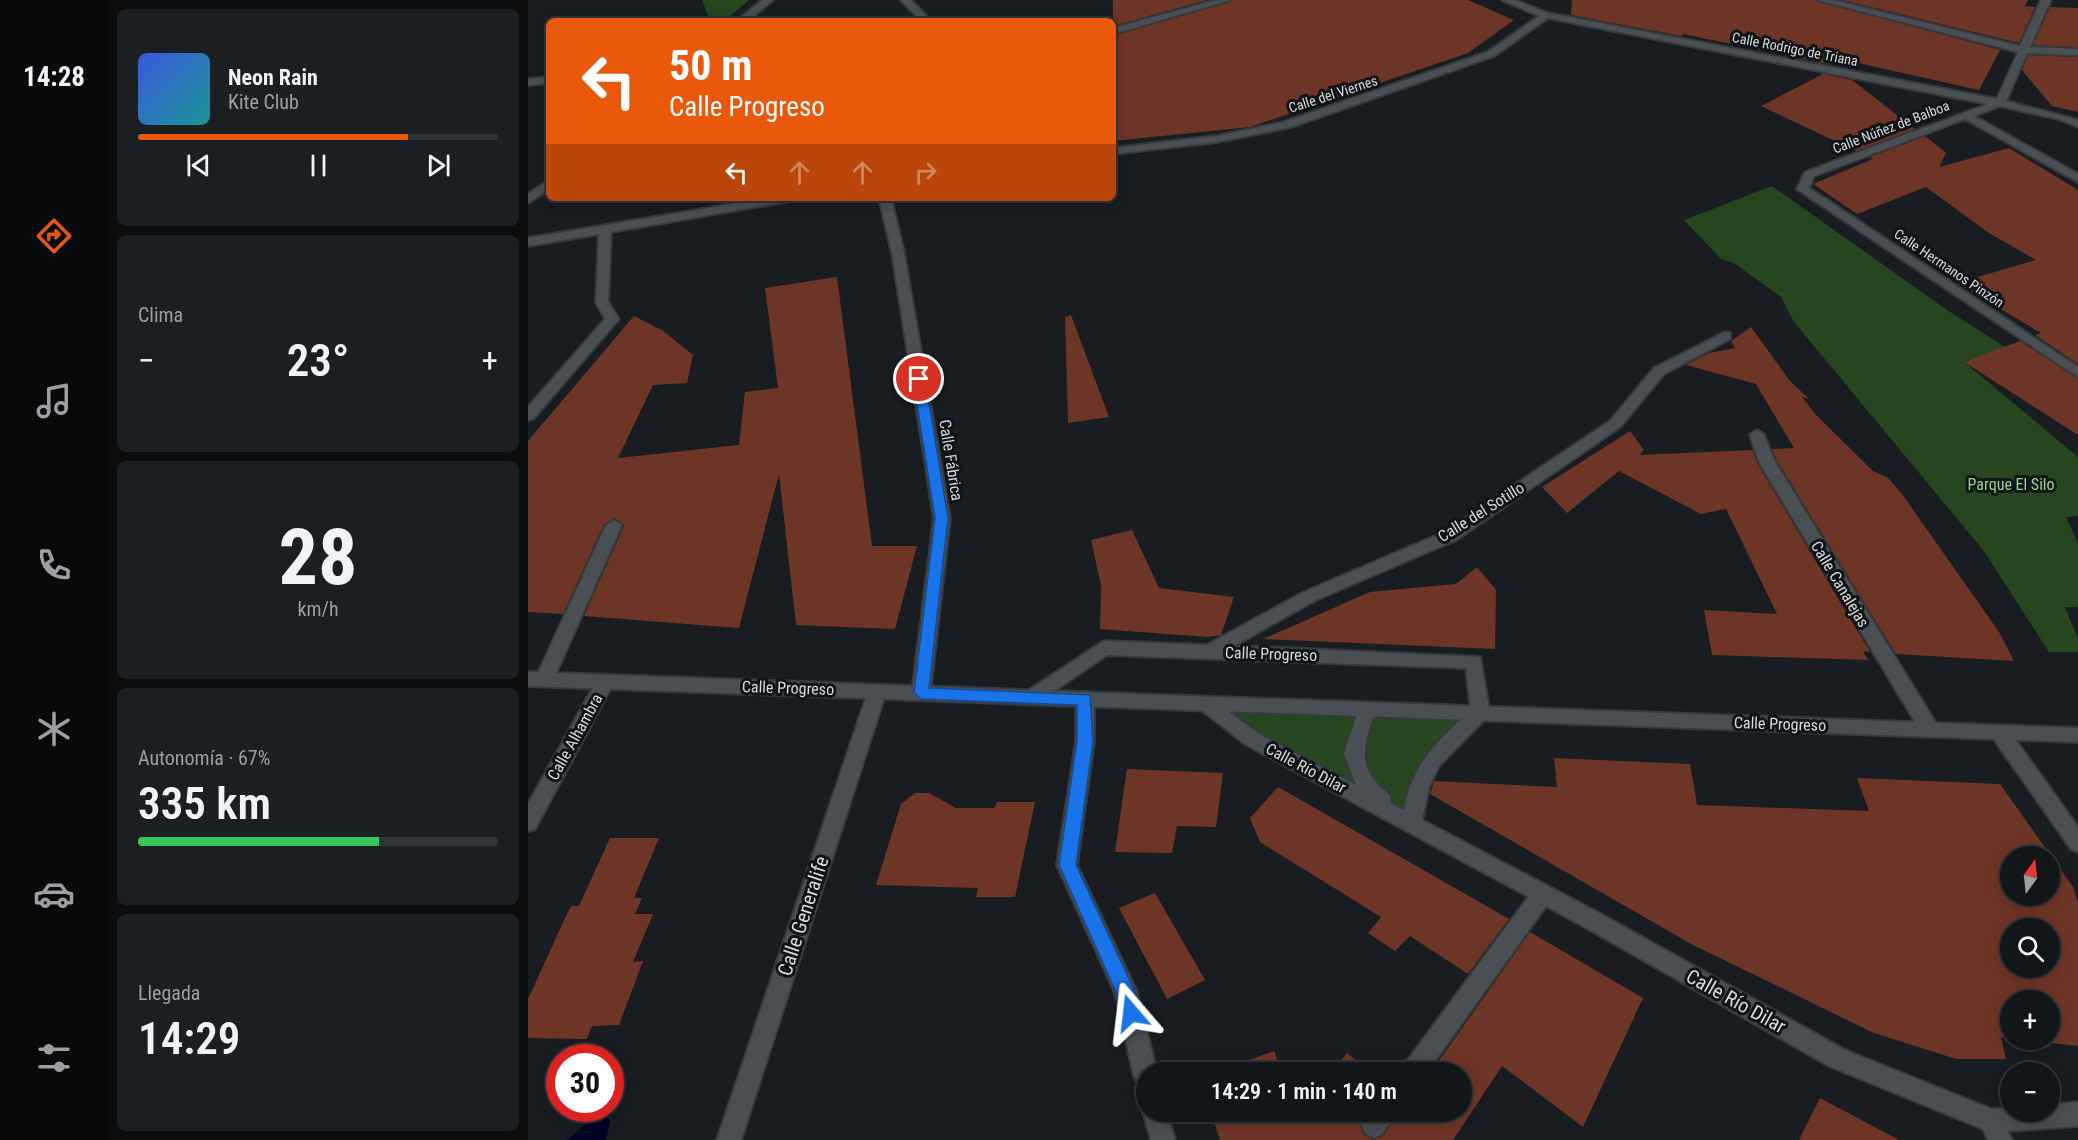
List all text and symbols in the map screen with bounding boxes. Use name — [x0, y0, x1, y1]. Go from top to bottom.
street label: Calle Rodrigo de Triana — [1731, 29, 1859, 69]
text: 50 m — [669, 41, 752, 90]
icon: left — [570, 42, 648, 120]
text: 14:28 — [23, 61, 85, 93]
text: Neon Rain — [228, 65, 318, 90]
street label: Calle del Viernes — [1287, 72, 1379, 116]
text: Kite Club — [228, 90, 299, 114]
text: Calle Progreso — [669, 91, 825, 123]
street label: Calle Núñez de Balboa — [1830, 97, 1952, 157]
icon: previous — [182, 149, 215, 182]
icon: pause — [302, 149, 335, 182]
icon: next — [422, 149, 455, 182]
icon: left — [720, 156, 753, 189]
icon: ahead — [783, 156, 816, 189]
icon: ahead — [846, 156, 879, 189]
icon: right — [909, 156, 942, 189]
icon: directions — [33, 215, 75, 257]
street label: Calle Hermanos Pinzón — [1891, 225, 2007, 311]
text: Clima — [138, 303, 183, 327]
text: 23° — [287, 334, 349, 387]
text: − — [138, 341, 155, 380]
text: + — [482, 341, 498, 380]
pin — [893, 353, 944, 404]
icon: arrive — [902, 362, 935, 395]
icon: music — [33, 380, 75, 422]
street label: Calle Fábrica — [935, 418, 967, 502]
park label: Parque El Silo — [1967, 475, 2055, 494]
street label: Calle del Sotillo — [1434, 478, 1528, 546]
text: 28 — [279, 512, 357, 603]
street label: Calle Canalejas — [1807, 537, 1873, 631]
icon: phone — [33, 544, 75, 586]
text: km/h — [297, 597, 339, 621]
street label: Calle Progreso — [1225, 643, 1317, 665]
street label: Calle Progreso — [742, 677, 834, 699]
street label: Calle Alhambra — [543, 691, 607, 783]
icon: climate — [33, 708, 75, 750]
street label: Calle Progreso — [1734, 713, 1826, 735]
street label: Calle Río Dilar — [1263, 739, 1350, 797]
text: Autonomía · 67% — [138, 746, 270, 770]
text: 335 km — [138, 777, 271, 830]
north arrow — [2000, 846, 2060, 906]
map controls — [2000, 846, 2060, 1122]
street label: Calle Generalife — [772, 853, 834, 979]
icon: car — [33, 873, 75, 915]
button: search — [2000, 918, 2060, 978]
street label: Calle Río Dilar — [1682, 964, 1790, 1038]
text: Llegada — [138, 981, 200, 1005]
position arrow — [1099, 981, 1163, 1045]
button: + — [2000, 990, 2060, 1050]
text: 14:29 — [138, 1012, 240, 1065]
icon: filters — [33, 1037, 75, 1079]
speed limit sign: 30 — [546, 1044, 624, 1122]
button: − — [2000, 1062, 2060, 1122]
text: 14:29 · 1 min · 140 m — [1211, 1079, 1397, 1104]

